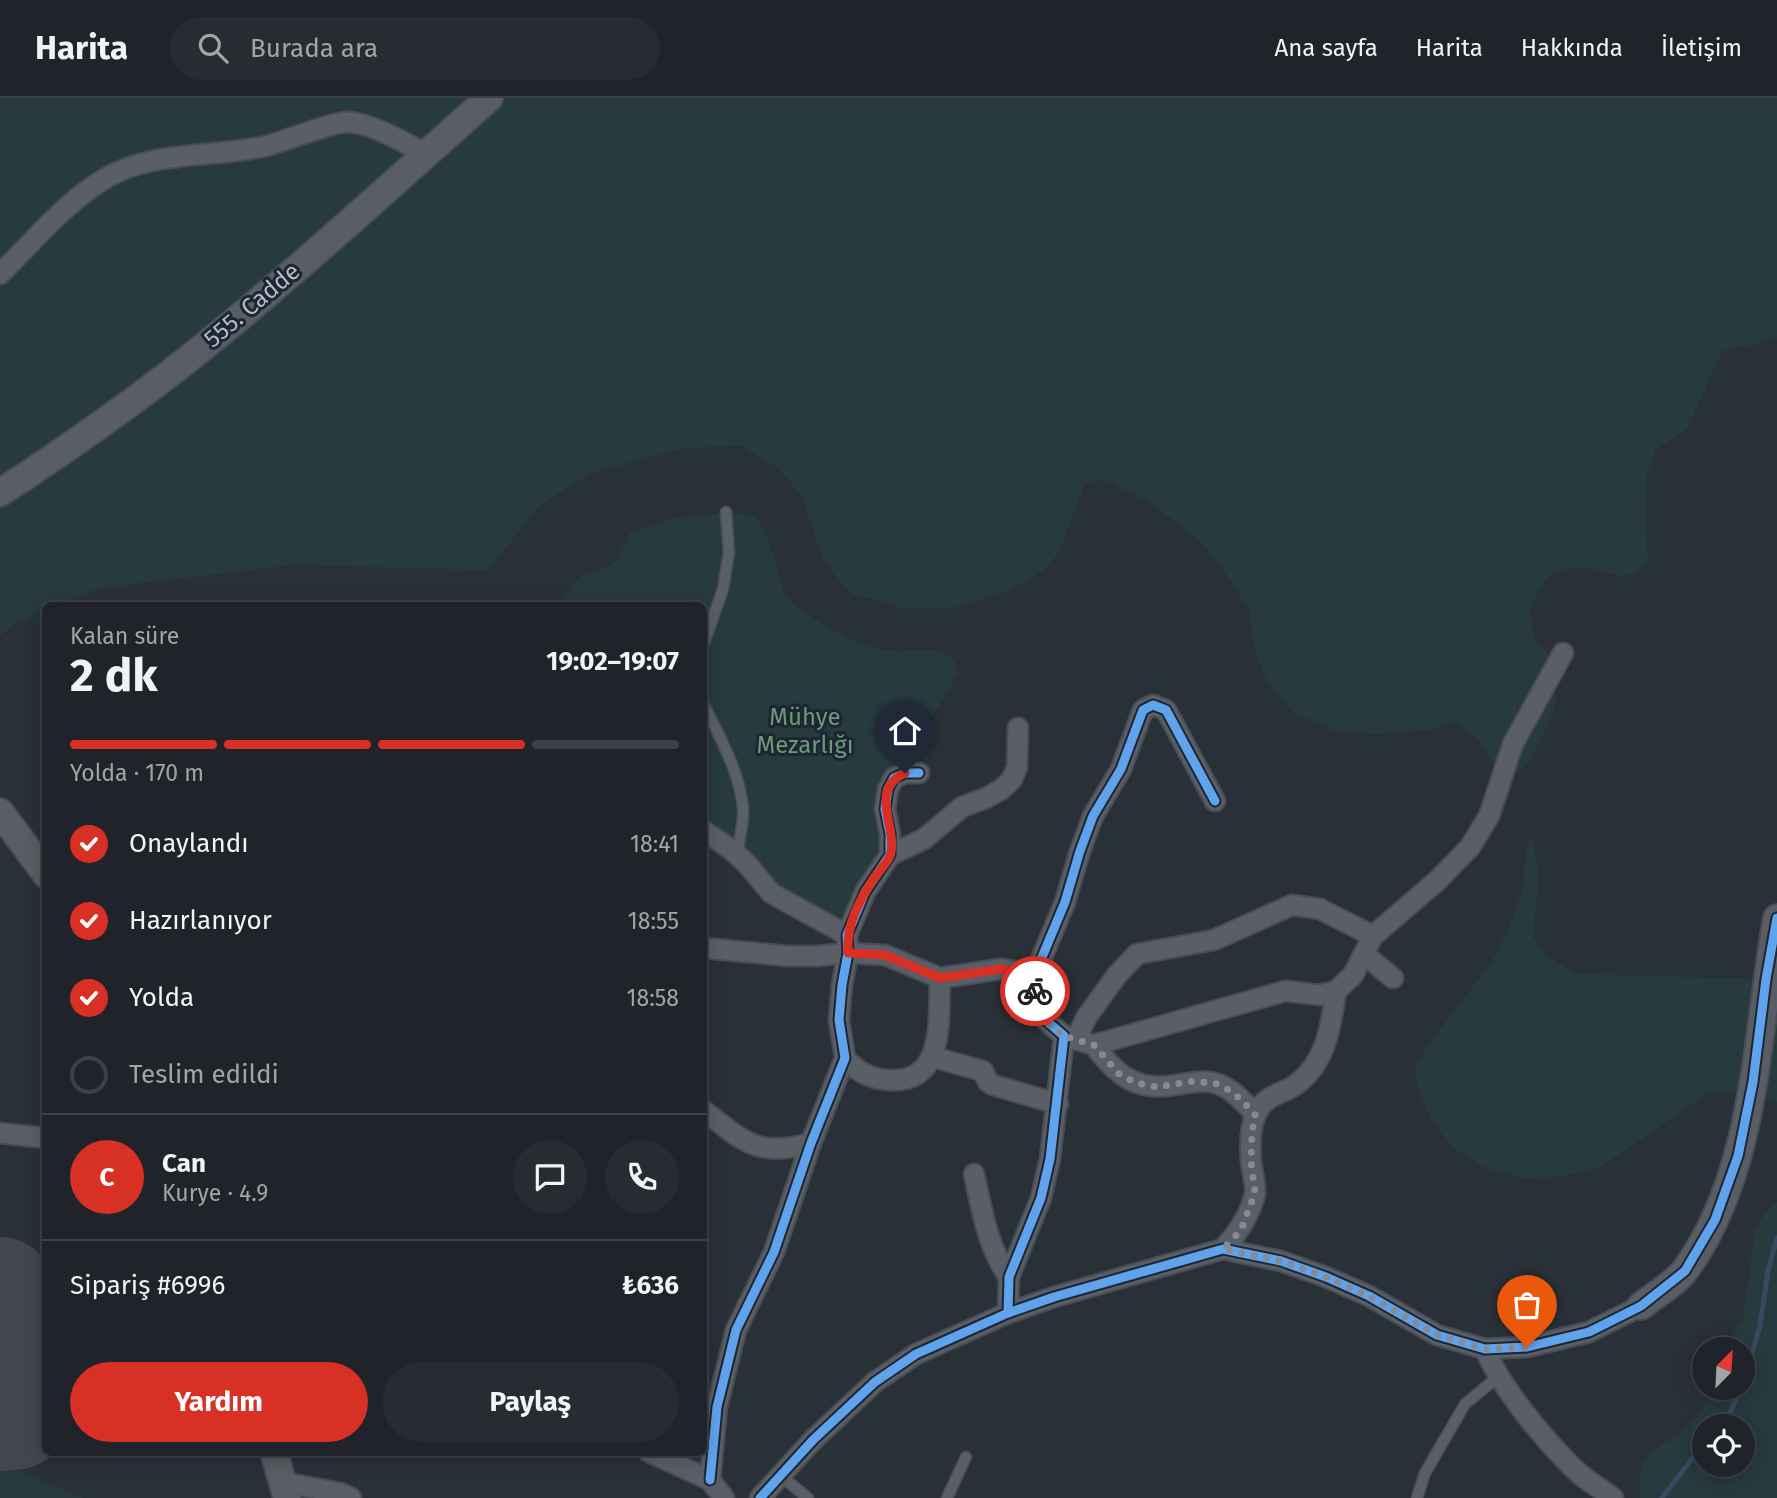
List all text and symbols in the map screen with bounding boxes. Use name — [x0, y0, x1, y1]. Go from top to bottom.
search box — [170, 17, 660, 80]
text: Harita — [35, 28, 128, 68]
icon: search — [194, 29, 232, 67]
text: Burada ara — [250, 33, 378, 64]
text: Ana sayfa — [1274, 34, 1378, 62]
text: Harita — [1416, 34, 1483, 62]
text: Hakkında — [1521, 34, 1623, 62]
text: İletişim — [1661, 34, 1742, 62]
street label: 555. Cadde — [199, 257, 305, 353]
text: Kalan süre — [70, 622, 179, 650]
text: 19:02–19:07 — [546, 646, 679, 677]
text: 2 dk — [70, 648, 158, 703]
pin — [875, 701, 935, 773]
park label: Mühye Mezarlığı — [756, 703, 854, 759]
icon: home — [886, 712, 924, 750]
text: Yolda · 170 m — [70, 759, 204, 787]
icon: check — [70, 825, 108, 863]
text: Onaylandı — [129, 828, 249, 859]
text: 18:41 — [630, 830, 679, 858]
icon: check — [70, 902, 108, 940]
text: Hazırlanıyor — [129, 905, 272, 936]
text: 18:55 — [628, 907, 679, 935]
courier — [1000, 956, 1070, 1026]
icon: bike — [1016, 972, 1054, 1010]
icon: check — [70, 979, 108, 1017]
text: Yolda — [129, 982, 194, 1013]
text: 18:58 — [627, 984, 679, 1012]
text: Teslim edildi — [129, 1059, 279, 1090]
button: chat — [513, 1140, 587, 1214]
button: phone — [605, 1140, 679, 1214]
text: Can — [162, 1148, 206, 1179]
text: C — [100, 1162, 114, 1193]
text: Kurye · 4.9 — [162, 1179, 268, 1207]
text: Sipariş #6996 — [70, 1270, 225, 1301]
text: ₺636 — [622, 1270, 679, 1301]
pin — [1497, 1275, 1557, 1347]
icon: bag — [1508, 1286, 1546, 1324]
north arrow — [1692, 1337, 1755, 1400]
map controls — [1692, 1337, 1755, 1477]
button: Yardım — [70, 1362, 368, 1442]
button: Paylaş — [382, 1362, 679, 1442]
button: locate — [1692, 1414, 1755, 1477]

